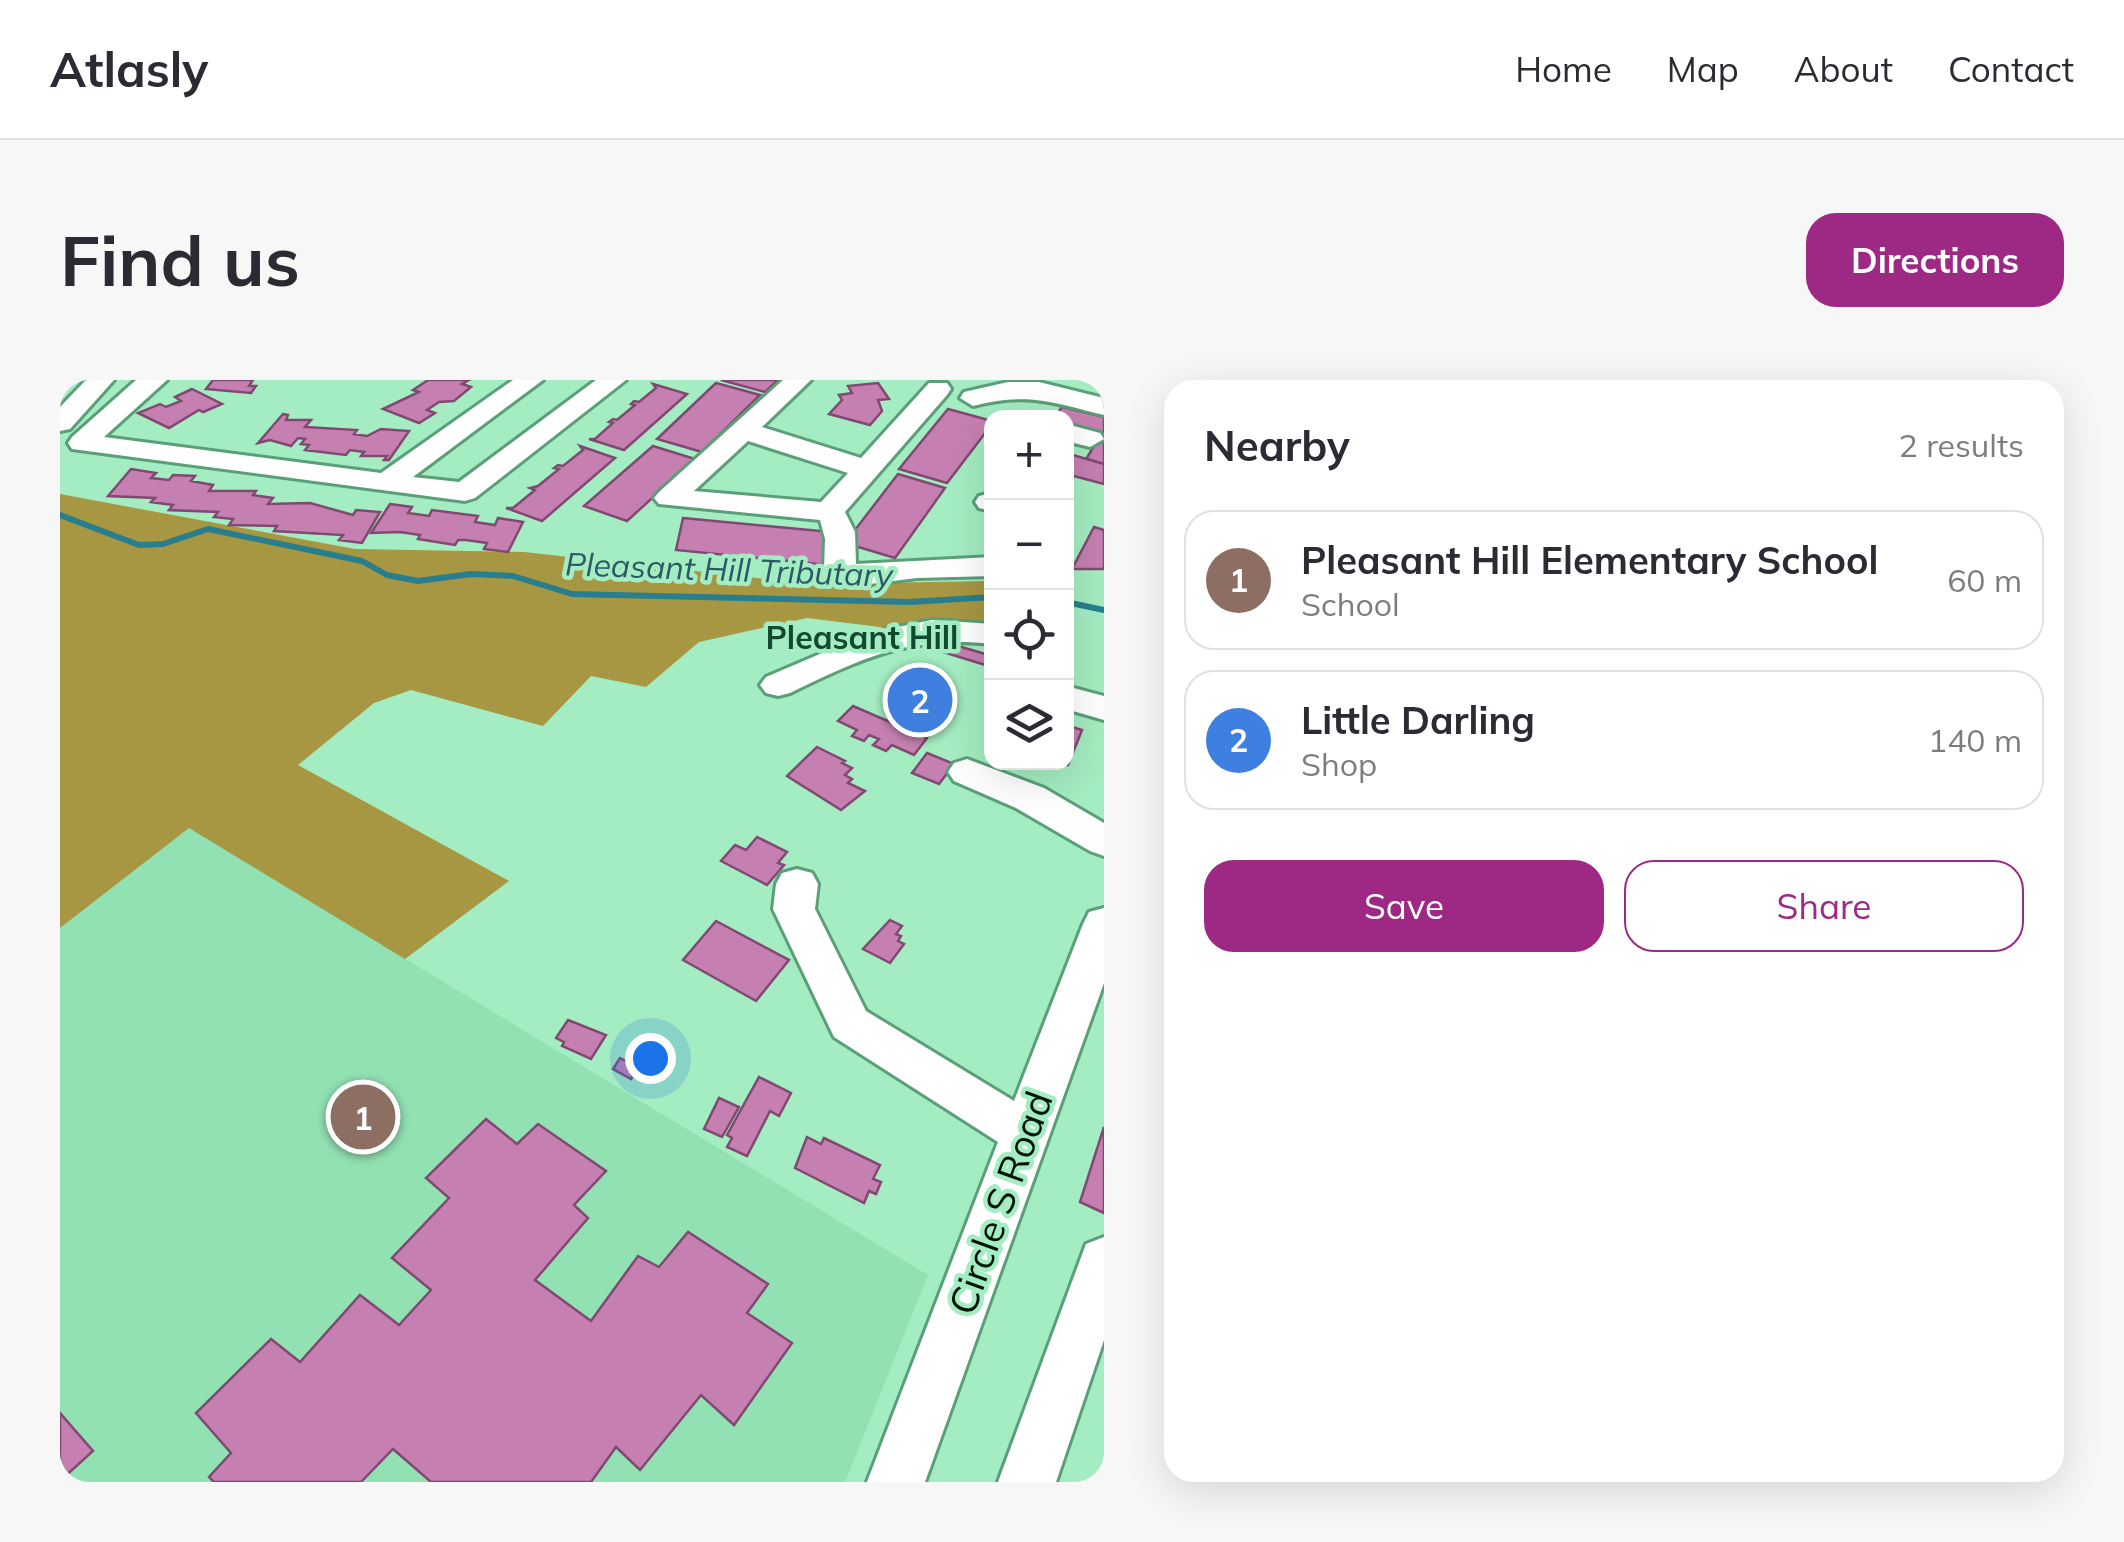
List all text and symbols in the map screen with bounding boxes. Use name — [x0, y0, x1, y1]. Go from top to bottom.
text: Atlasly — [50, 39, 208, 99]
text: Home — [1515, 47, 1612, 91]
text: Map — [1667, 47, 1739, 91]
text: About — [1794, 47, 1893, 91]
text: Contact — [1948, 47, 2074, 91]
button: Directions — [1806, 213, 2064, 307]
text: Find us — [60, 216, 300, 304]
map controls — [984, 410, 1074, 770]
button: + — [984, 410, 1074, 500]
text: Nearby — [1204, 419, 1350, 472]
text: 2 results — [1899, 425, 2024, 465]
button: − — [984, 500, 1074, 590]
text: Pleasant Hill Elementary School — [1301, 536, 1878, 584]
water label: Pleasant Hill Tributary — [564, 543, 895, 595]
text: 1 — [1229, 560, 1248, 600]
text: 60 m — [1947, 560, 2022, 600]
text: School — [1301, 584, 1400, 624]
button: locate — [984, 590, 1074, 680]
district label: Pleasant Hill — [766, 617, 958, 657]
pin: 2 — [888, 662, 952, 738]
button: layers — [984, 680, 1074, 770]
text: Little Darling — [1301, 696, 1535, 744]
text: 2 — [1229, 720, 1248, 760]
text: 140 m — [1928, 720, 2022, 760]
text: Shop — [1301, 744, 1377, 784]
button: Save — [1204, 860, 1604, 952]
button: Share — [1624, 860, 2024, 952]
your location — [625, 1033, 676, 1084]
pin: 1 — [330, 1080, 396, 1154]
street label: Circle S Road — [938, 1085, 1063, 1321]

